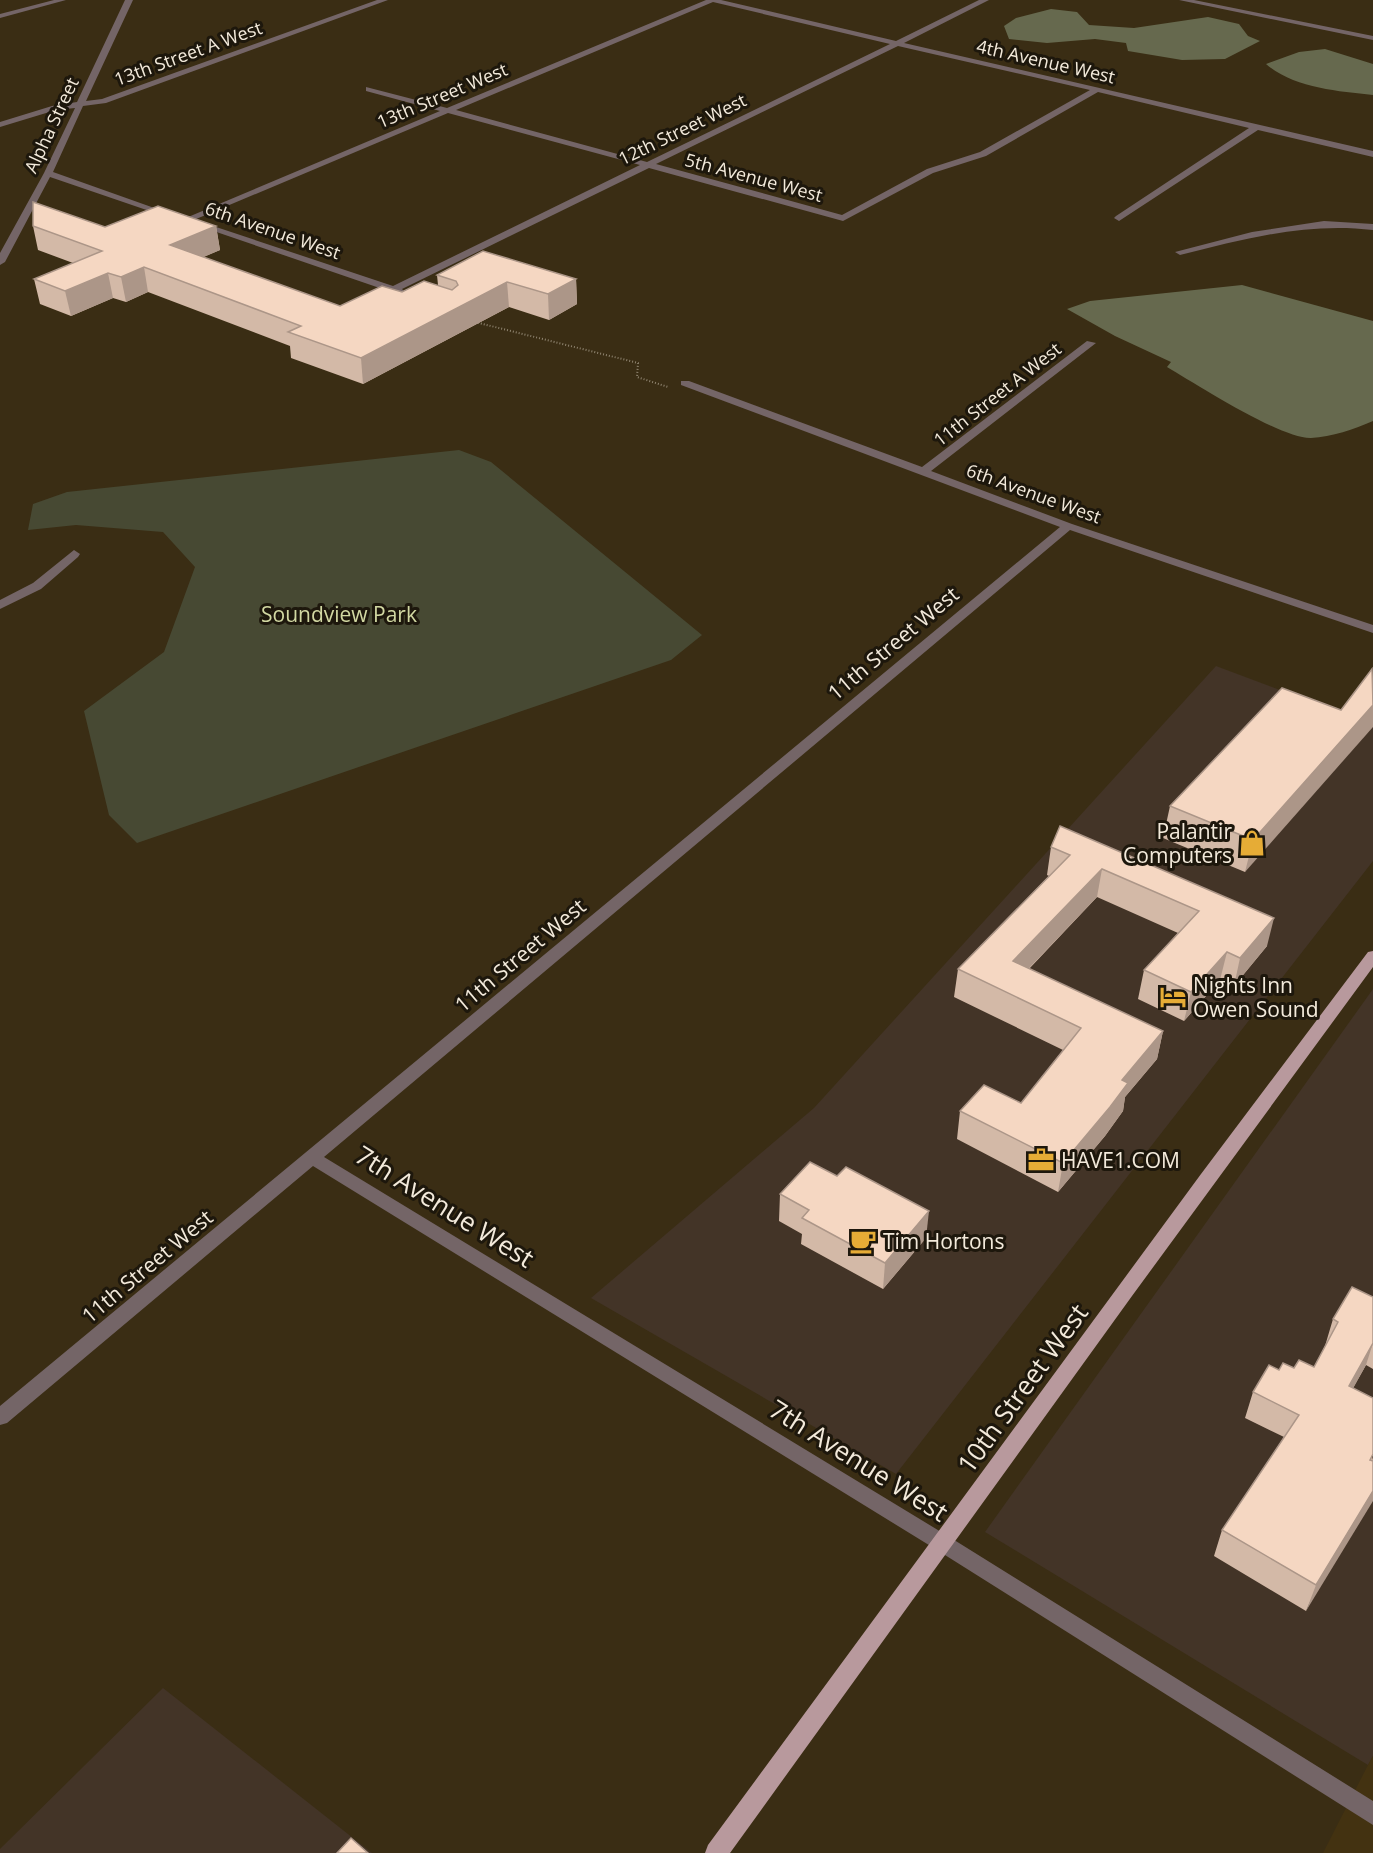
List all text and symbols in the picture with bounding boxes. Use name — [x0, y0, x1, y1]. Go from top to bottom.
street label: 13th Street A West — [111, 15, 265, 91]
street label: 4th Avenue West — [974, 33, 1118, 89]
street label: 13th Street West — [373, 57, 511, 133]
street label: Alpha Street — [18, 73, 84, 177]
street label: 12th Street West — [614, 88, 750, 170]
street label: 5th Avenue West — [683, 147, 825, 207]
street label: 6th Avenue West — [202, 196, 344, 264]
street label: 11th Street A West — [928, 337, 1066, 451]
street label: 6th Avenue West — [963, 458, 1105, 528]
street label: 11th Street West — [822, 580, 964, 706]
park label: Soundview Park — [261, 600, 417, 628]
place label: Palantir Computers — [1123, 817, 1232, 869]
shop icon: Palantir Computers — [1237, 828, 1267, 858]
street label: 11th Street West — [449, 892, 591, 1018]
place label: Nights Inn Owen Sound — [1193, 971, 1319, 1023]
hotel icon: Nights Inn Owen Sound — [1158, 982, 1188, 1012]
street label: 7th Avenue West — [349, 1137, 541, 1275]
office icon: HAVE1.COM — [1026, 1145, 1056, 1175]
place label: HAVE1.COM — [1061, 1146, 1180, 1174]
street label: 11th Street West — [76, 1203, 218, 1329]
cafe icon: Tim Hortons — [848, 1226, 878, 1256]
place label: Tim Hortons — [883, 1227, 1004, 1255]
street label: 10th Street West — [948, 1296, 1096, 1480]
street label: 7th Avenue West — [763, 1391, 955, 1529]

